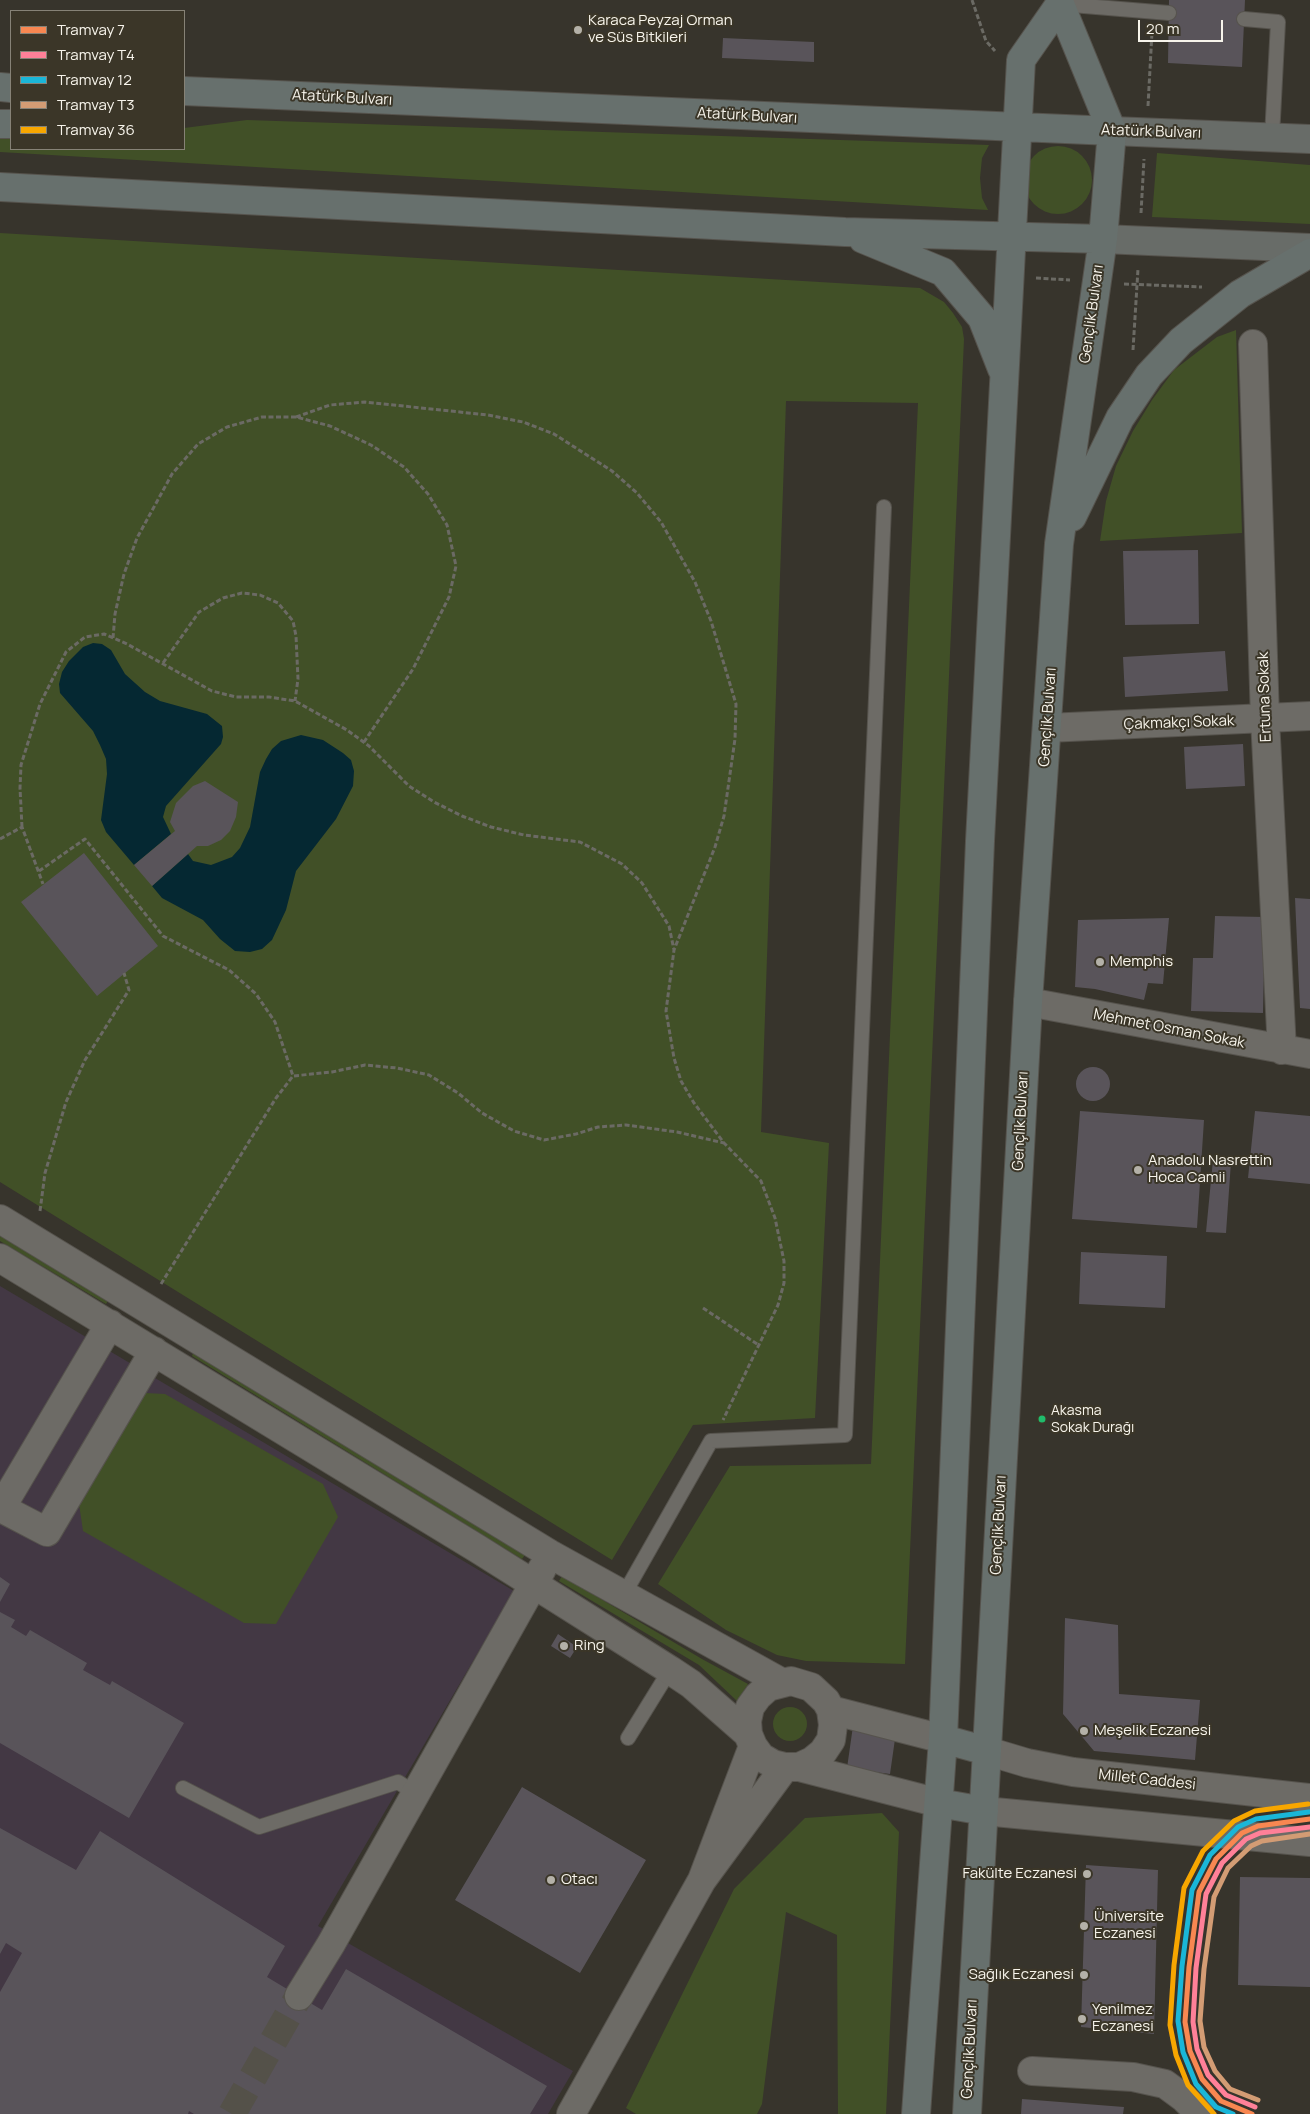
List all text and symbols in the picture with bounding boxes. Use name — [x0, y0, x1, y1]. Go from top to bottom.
legend — [10, 10, 185, 150]
scale bar — [1140, 10, 1225, 42]
place label: Karaca Peyzaj Orman ve Süs Bitkileri — [588, 12, 733, 47]
text: 20 m — [1146, 18, 1179, 39]
text: Tramvay 7 — [57, 19, 125, 40]
marker: Karaca Peyzaj Orman ve Süs Bitkileri — [572, 24, 584, 36]
text: Tramvay T4 — [57, 44, 135, 65]
text: Tramvay 12 — [57, 69, 132, 90]
street label: Atatürk Bulvarı — [291, 86, 393, 110]
text: Tramvay T3 — [57, 94, 135, 115]
street label: Atatürk Bulvarı — [696, 104, 798, 128]
text: Tramvay 36 — [57, 119, 135, 140]
street label: Atatürk Bulvarı — [1101, 121, 1201, 143]
street label: Gençlik Bulvarı — [1076, 263, 1108, 365]
street label: Ertuna Sokak — [1254, 651, 1276, 743]
street label: Gençlik Bulvarı — [1036, 667, 1060, 767]
street label: Çakmakçı Sokak — [1123, 712, 1235, 734]
place label: Memphis — [1110, 953, 1173, 971]
marker: Memphis — [1094, 956, 1106, 968]
street label: Mehmet Osman Sokak — [1092, 1005, 1246, 1053]
street label: Gençlik Bulvarı — [1009, 1071, 1033, 1171]
place label: Anadolu Nasrettin Hoca Camii — [1148, 1152, 1272, 1187]
marker: Anadolu Nasrettin Hoca Camii — [1132, 1164, 1144, 1176]
place label: Akasma Sokak Durağı — [1051, 1403, 1134, 1435]
marker: Akasma Sokak Durağı — [1037, 1414, 1047, 1424]
street label: Gençlik Bulvarı — [987, 1475, 1011, 1575]
place label: Ring — [574, 1637, 605, 1655]
marker: Ring — [558, 1640, 570, 1652]
place label: Meşelik Eczanesi — [1094, 1722, 1211, 1740]
marker: Meşelik Eczanesi — [1078, 1725, 1090, 1737]
street label: Millet Caddesi — [1097, 1766, 1197, 1794]
place label: Fakülte Eczanesi — [962, 1865, 1077, 1883]
marker: Fakülte Eczanesi — [1081, 1868, 1093, 1880]
place label: Otacı — [561, 1871, 598, 1889]
marker: Otacı — [545, 1874, 557, 1886]
place label: Üniversite Eczanesi — [1094, 1908, 1164, 1943]
marker: Üniversite Eczanesi — [1078, 1920, 1090, 1932]
place label: Sağlık Eczanesi — [968, 1966, 1074, 1984]
marker: Sağlık Eczanesi — [1078, 1969, 1090, 1981]
street label: Gençlik Bulvarı — [958, 1999, 982, 2099]
place label: Yenilmez Eczanesi — [1092, 2001, 1154, 2036]
marker: Yenilmez Eczanesi — [1076, 2013, 1088, 2025]

